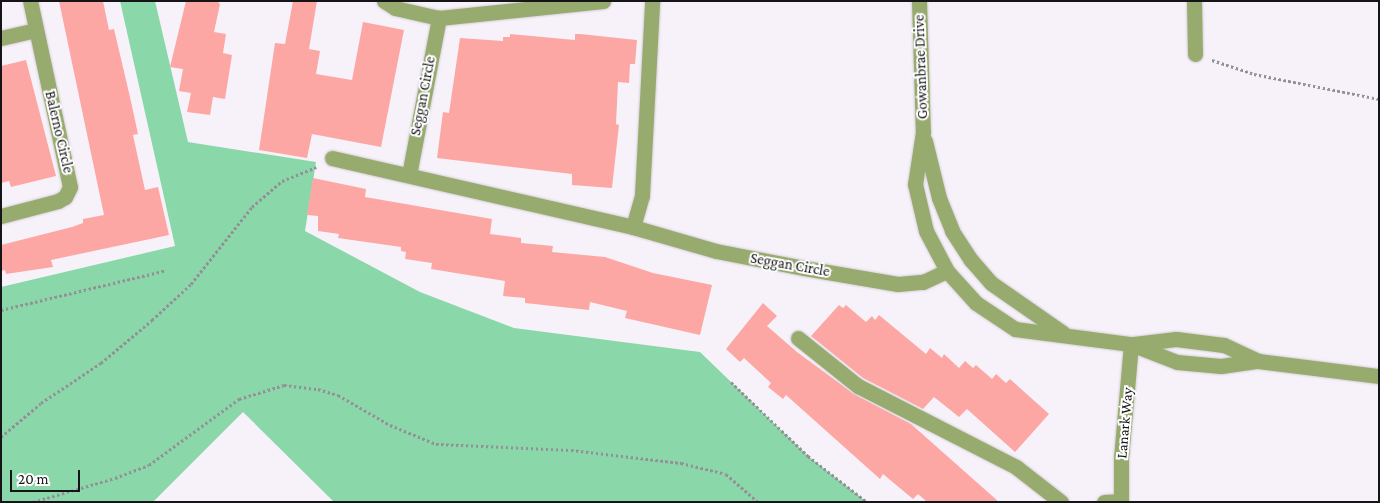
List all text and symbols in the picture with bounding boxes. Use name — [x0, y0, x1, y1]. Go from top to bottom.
street label: Gowanbrae Drive — [910, 14, 932, 120]
street label: Seggan Circle — [407, 55, 439, 137]
street label: Balerno Circle — [41, 89, 77, 175]
street label: Seggan Circle — [749, 249, 831, 281]
street label: Lanark Way — [1113, 387, 1137, 459]
scale bar — [12, 460, 82, 492]
text: 20 m — [18, 471, 49, 487]

